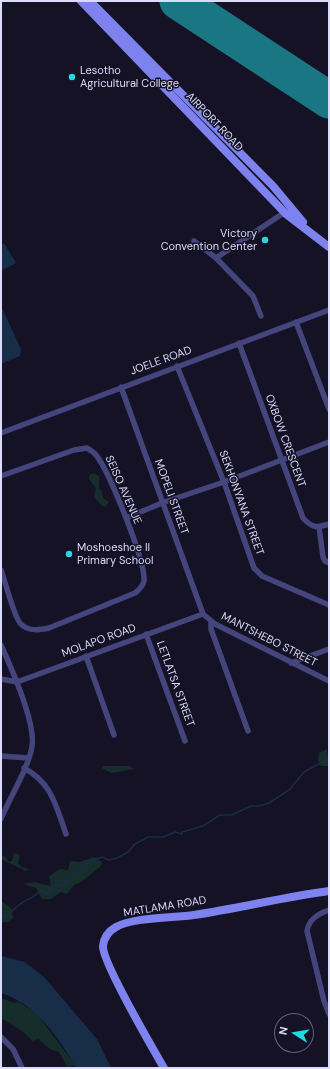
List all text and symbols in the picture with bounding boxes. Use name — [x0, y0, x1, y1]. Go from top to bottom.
place label: Lesotho Agricultural College — [80, 64, 179, 90]
marker: Lesotho Agricultural College — [67, 72, 77, 82]
street label: AIRPORT ROAD — [183, 90, 245, 154]
place label: Victory Convention Center — [161, 227, 257, 253]
marker: Victory Convention Center — [260, 235, 270, 245]
street label: JOELE ROAD — [128, 344, 194, 378]
street label: OXBOW CRESCENT — [262, 393, 308, 489]
street label: SEKHONYANA STREET — [216, 449, 266, 557]
street label: SEISO AVENUE — [102, 454, 144, 526]
street label: MOPELI STREET — [151, 458, 191, 536]
place label: Moshoeshoe II Primary School — [77, 541, 153, 567]
marker: Moshoeshoe II Primary School — [64, 549, 74, 559]
street label: MANTSHEBO STREET — [219, 610, 319, 670]
street label: MOLAPO ROAD — [60, 621, 138, 661]
street label: LETLATSA STREET — [153, 639, 197, 729]
street label: MATLAMA ROAD — [123, 894, 207, 920]
north arrow — [274, 1013, 314, 1053]
text: N — [276, 1025, 291, 1036]

